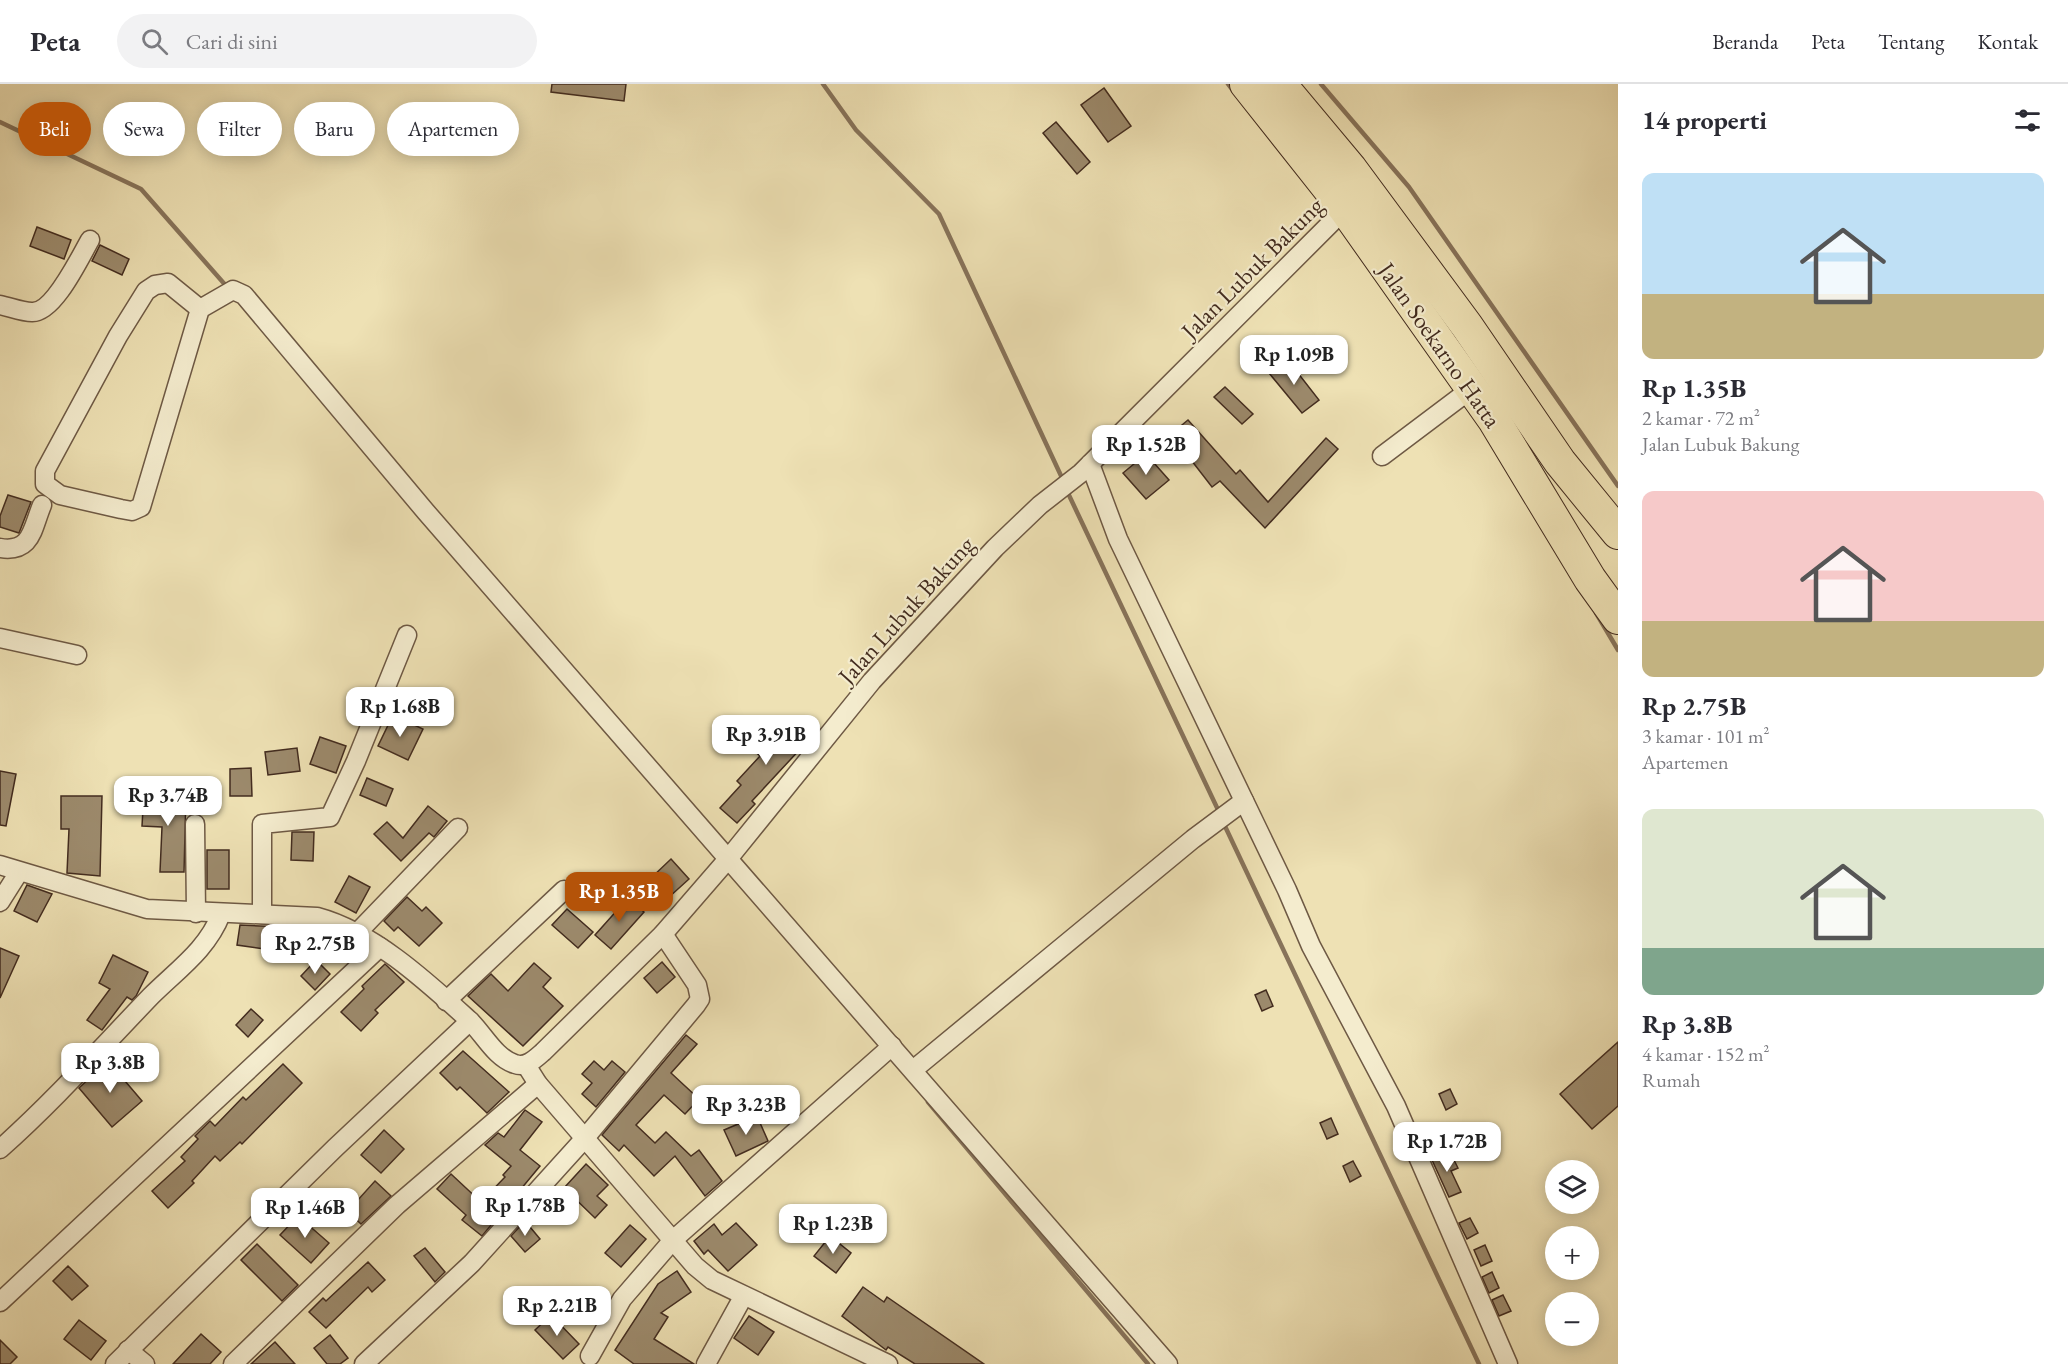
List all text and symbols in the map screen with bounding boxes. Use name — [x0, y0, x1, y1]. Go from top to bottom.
search box — [117, 14, 537, 68]
text: Peta — [30, 23, 81, 59]
icon: search — [138, 25, 171, 58]
text: Cari di sini — [186, 27, 278, 56]
text: Beranda — [1712, 28, 1778, 55]
text: Peta — [1811, 28, 1845, 55]
text: Tentang — [1878, 28, 1944, 55]
text: Kontak — [1977, 28, 2038, 55]
chip: Beli — [18, 102, 91, 156]
chip: Sewa — [103, 102, 185, 156]
chip: Filter — [197, 102, 282, 156]
chip: Baru — [294, 102, 375, 156]
chip: Apartemen — [387, 102, 519, 156]
text: 14 properti — [1642, 103, 1767, 137]
icon: filters — [2011, 104, 2044, 137]
street label: Jalan Lubuk Bakung — [1173, 190, 1330, 347]
icon: home — [1789, 212, 1897, 320]
street label: Jalan Soekarno Hatta — [1370, 255, 1509, 434]
pin: Rp 1.09B — [1232, 335, 1356, 386]
text: Rp 1.09B — [1254, 341, 1334, 367]
text: Rp 1.35B — [1642, 371, 1746, 405]
text: 2 kamar · 72 m² — [1642, 405, 1760, 431]
pin: Rp 1.52B — [1084, 425, 1208, 476]
text: Rp 1.52B — [1106, 431, 1186, 457]
text: Jalan Lubuk Bakung — [1642, 431, 1799, 457]
street label: Jalan Lubuk Bakung — [830, 529, 981, 692]
icon: home — [1789, 530, 1897, 638]
pin: Rp 1.68B — [338, 687, 462, 738]
text: Rp 2.75B — [1642, 689, 1746, 723]
text: Rp 1.68B — [360, 693, 440, 719]
pin: Rp 3.91B — [704, 715, 828, 766]
text: Rp 3.91B — [726, 721, 806, 747]
text: 3 kamar · 101 m² — [1642, 723, 1770, 749]
text: Apartemen — [1642, 749, 1728, 775]
pin: Rp 3.74B — [106, 776, 230, 827]
text: Rp 3.74B — [128, 782, 208, 808]
icon: home — [1789, 848, 1897, 956]
pin: Rp 1.35B — [557, 872, 681, 923]
text: Rp 1.35B — [579, 878, 659, 904]
pin: Rp 2.75B — [253, 924, 377, 975]
text: Rp 2.75B — [275, 930, 355, 956]
text: Rp 3.8B — [1642, 1007, 1732, 1041]
text: 4 kamar · 152 m² — [1642, 1041, 1770, 1067]
pin: Rp 3.8B — [55, 1043, 165, 1094]
text: Rp 3.8B — [75, 1049, 145, 1075]
text: Rumah — [1642, 1067, 1701, 1093]
pin: Rp 3.23B — [684, 1085, 808, 1136]
text: Rp 3.23B — [706, 1091, 786, 1117]
pin: Rp 1.72B — [1385, 1122, 1509, 1173]
text: Rp 1.72B — [1407, 1128, 1487, 1154]
map controls — [1545, 1160, 1599, 1346]
button: layers — [1545, 1160, 1599, 1214]
pin: Rp 1.78B — [463, 1186, 587, 1237]
pin: Rp 1.46B — [243, 1188, 367, 1239]
text: Rp 1.78B — [485, 1192, 565, 1218]
text: Rp 1.46B — [265, 1194, 345, 1220]
pin: Rp 1.23B — [771, 1204, 895, 1255]
text: Rp 1.23B — [793, 1210, 873, 1236]
button: + — [1545, 1226, 1599, 1280]
pin: Rp 2.21B — [495, 1286, 619, 1337]
text: Rp 2.21B — [517, 1292, 597, 1318]
button: − — [1545, 1292, 1599, 1346]

